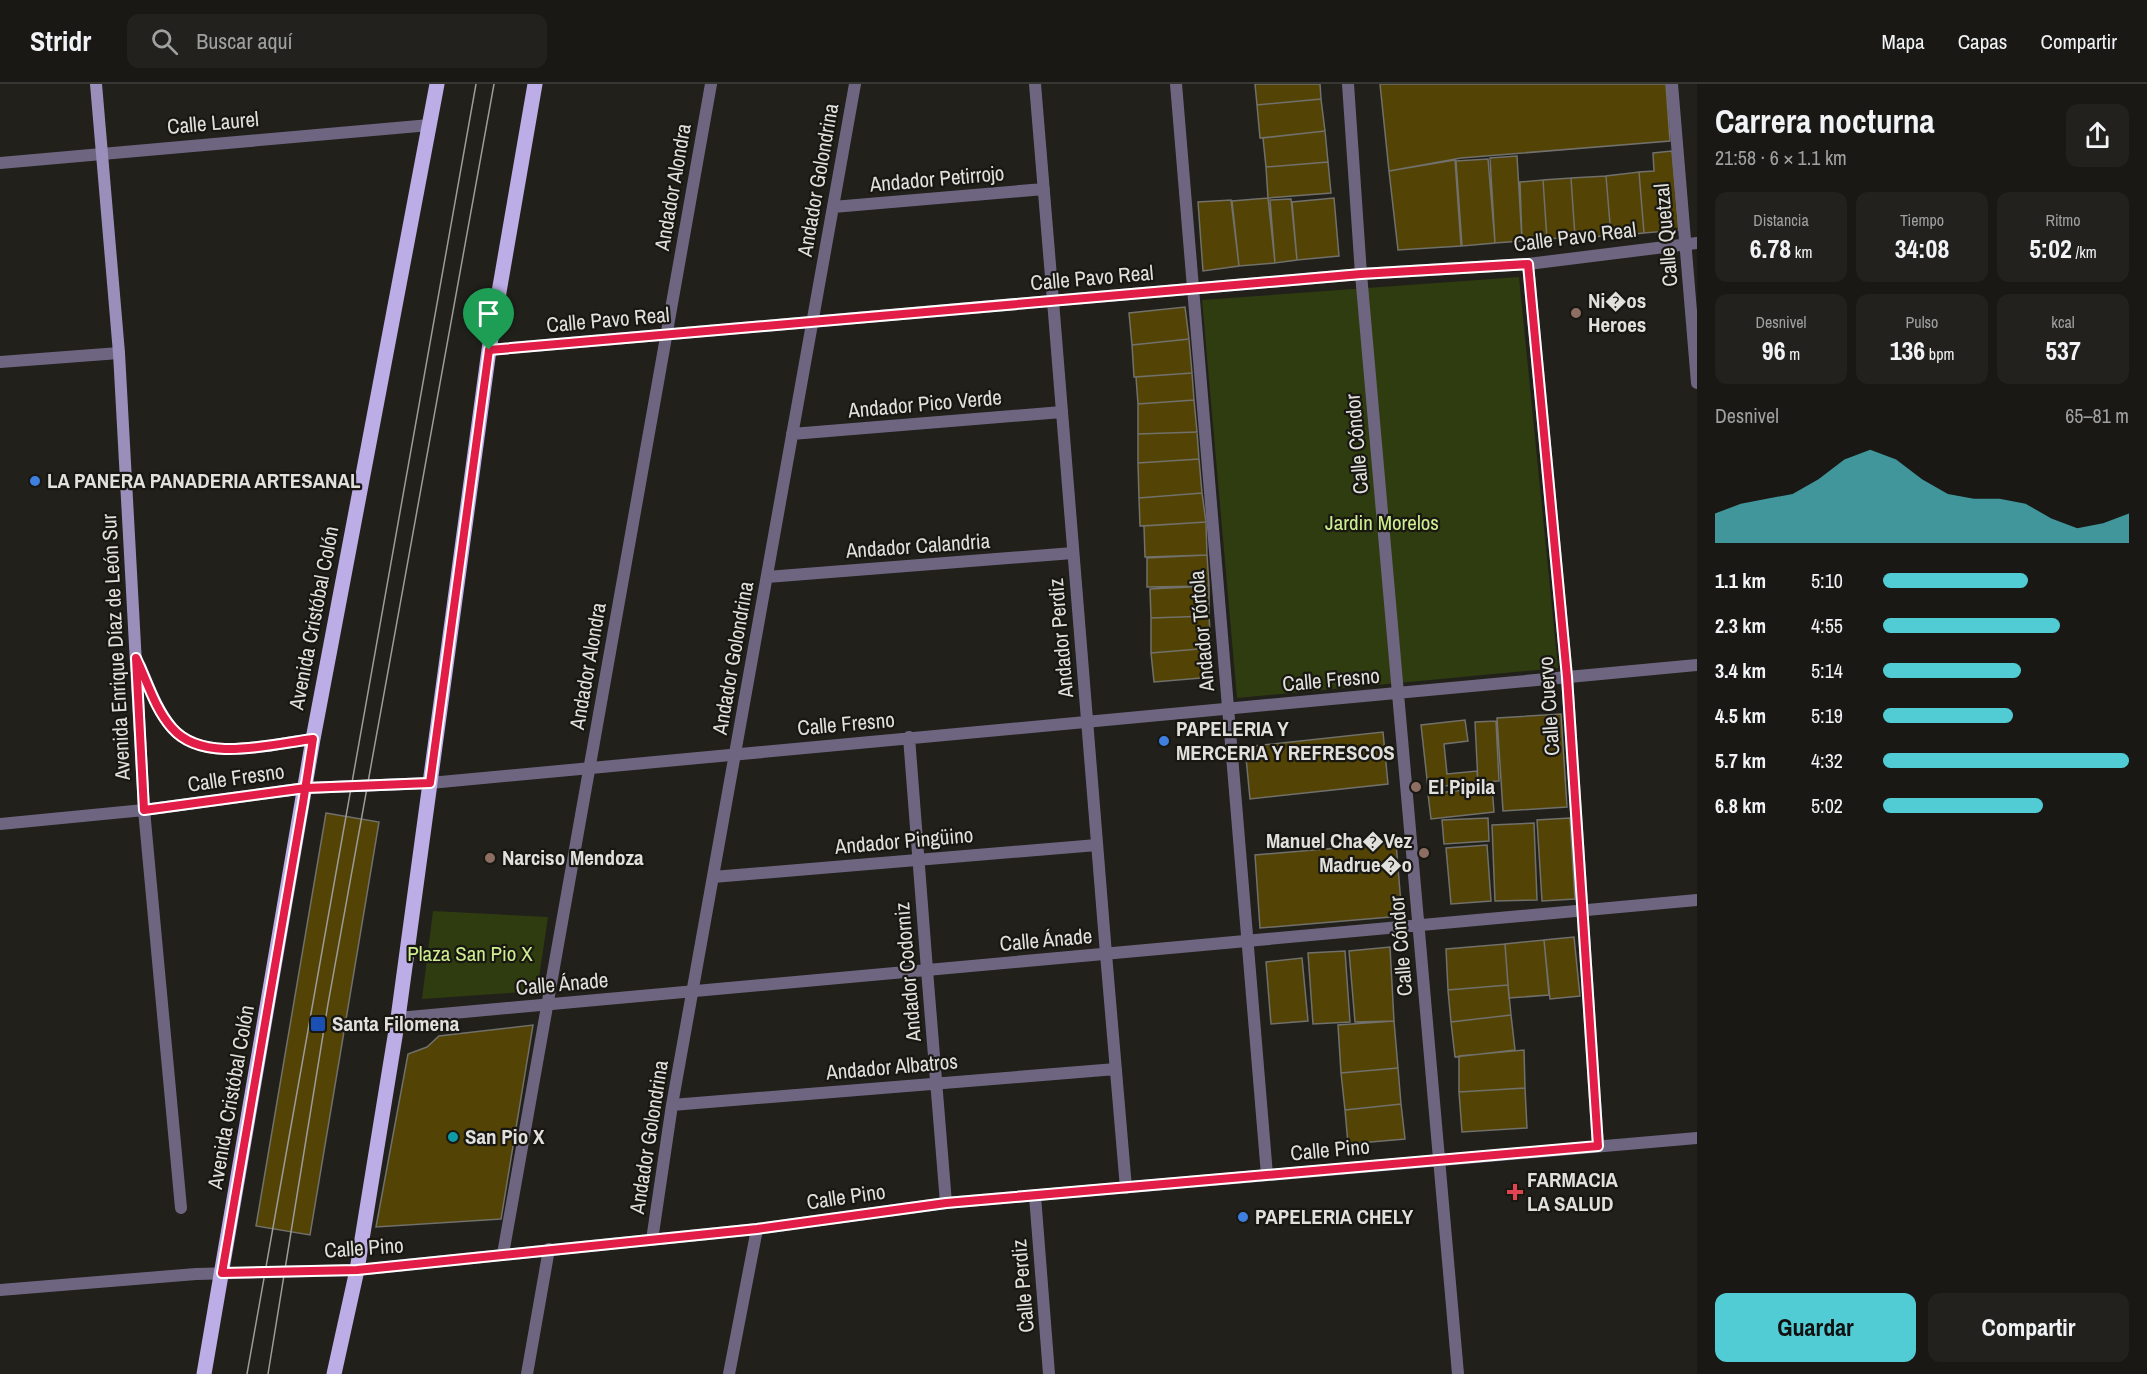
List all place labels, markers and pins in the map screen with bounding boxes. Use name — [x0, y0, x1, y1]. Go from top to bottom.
place label: Ni�os Heroes — [1588, 286, 1646, 339]
pin — [463, 288, 514, 350]
marker: Ni�os Heroes — [1569, 306, 1583, 320]
place label: LA PANERA PANADERIA ARTESANAL — [47, 466, 361, 495]
marker: LA PANERA PANADERIA ARTESANAL — [28, 474, 42, 488]
place label: PAPELERIA Y MERCERIA Y REFRESCOS — [1176, 714, 1395, 767]
marker: PAPELERIA Y MERCERIA Y REFRESCOS — [1157, 734, 1171, 748]
place label: El Pipila — [1428, 772, 1495, 801]
marker: El Pipila — [1409, 780, 1423, 794]
place label: Manuel Cha�Vez Madrue�o — [1266, 826, 1412, 879]
place label: Narciso Mendoza — [502, 843, 644, 872]
marker: Manuel Cha�Vez Madrue�o — [1417, 846, 1431, 860]
marker: Narciso Mendoza — [483, 851, 497, 865]
place label: Santa Filomena — [332, 1009, 460, 1038]
marker: Santa Filomena — [309, 1015, 327, 1033]
place label: San Pio X — [465, 1122, 545, 1151]
marker: San Pio X — [446, 1130, 460, 1144]
place label: FARMACIA LA SALUD — [1527, 1165, 1618, 1218]
marker: FARMACIA LA SALUD — [1508, 1185, 1522, 1199]
place label: PAPELERIA CHELY — [1255, 1202, 1414, 1231]
marker: PAPELERIA CHELY — [1236, 1210, 1250, 1224]

